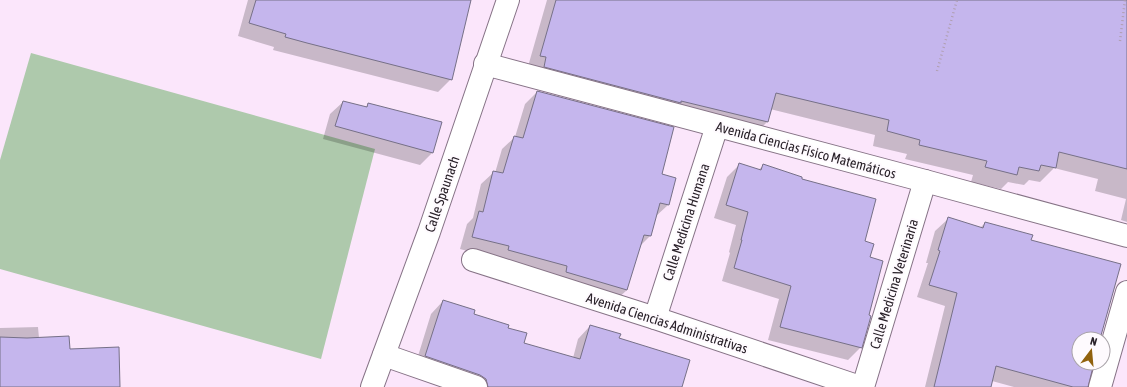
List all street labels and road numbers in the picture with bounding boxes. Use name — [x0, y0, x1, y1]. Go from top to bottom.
street label: Avenida Ciencias Físico Matemáticos — [714, 118, 898, 182]
street label: Calle Spaunach — [422, 154, 462, 234]
street label: Calle Medicina Humana — [659, 161, 713, 283]
street label: Calle Medicina Veterinaria — [867, 217, 921, 351]
street label: Avenida Ciencias Administrativas — [584, 289, 750, 357]

